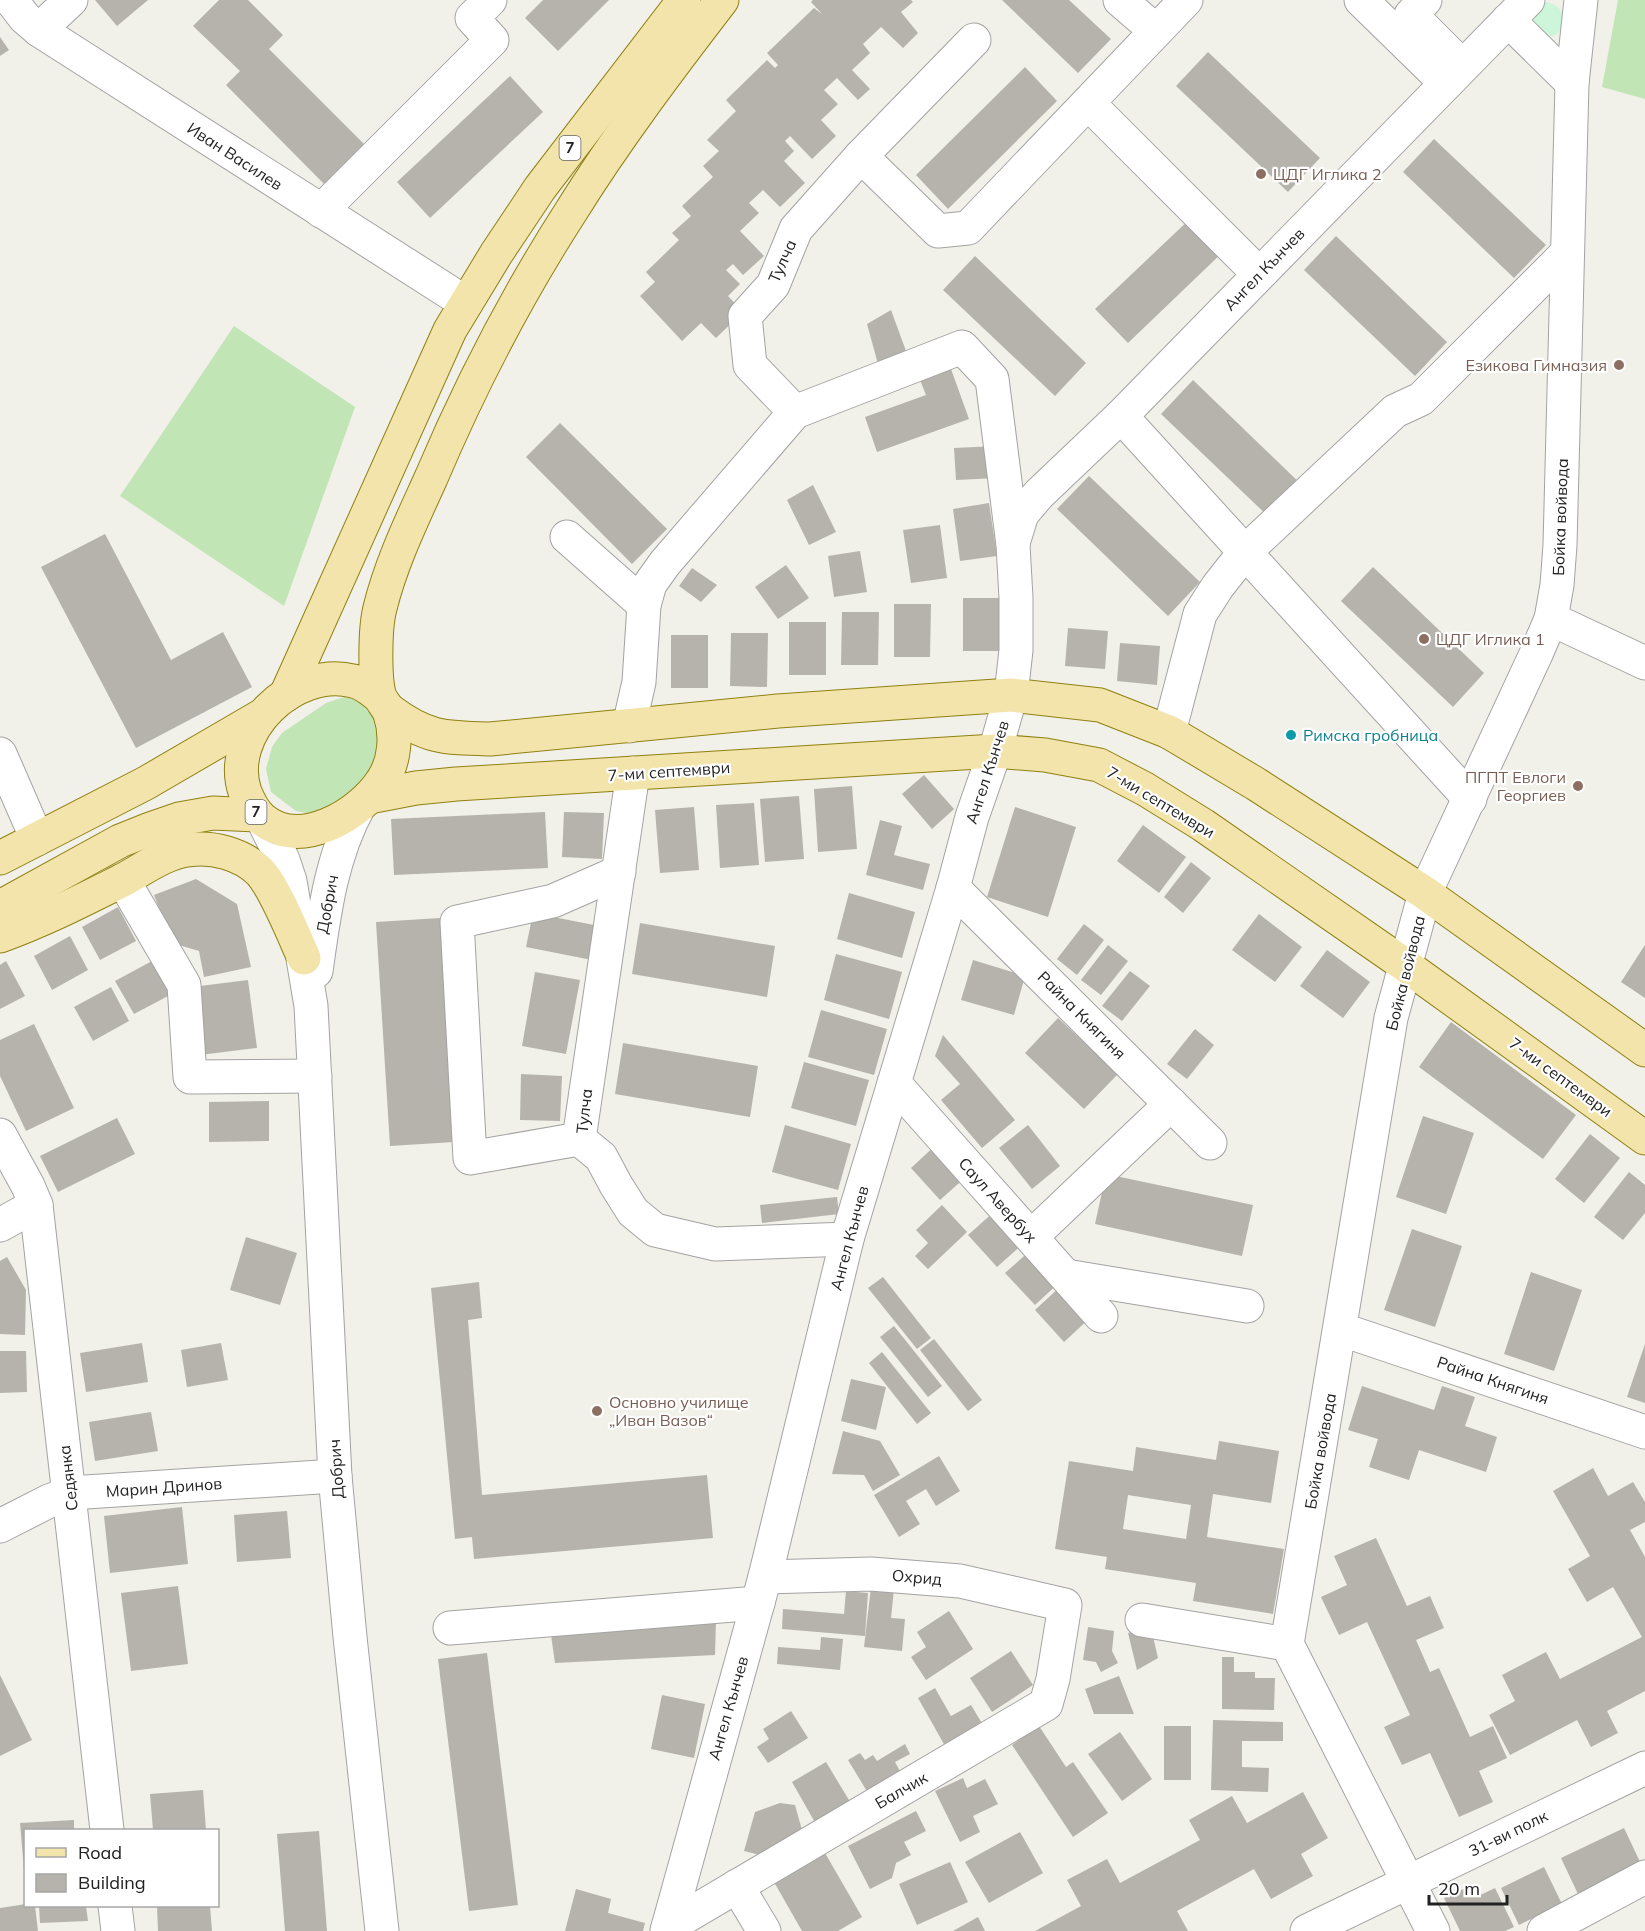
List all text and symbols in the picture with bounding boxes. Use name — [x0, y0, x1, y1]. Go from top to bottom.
street label: Иван Василев — [184, 118, 287, 194]
road number: 7 — [560, 136, 580, 160]
place label: ЦДГ Иглика 2 — [1273, 164, 1382, 184]
marker: ЦДГ Иглика 2 — [1254, 167, 1268, 181]
street label: Ангел Кънчев — [1220, 223, 1309, 315]
street label: Тулча — [764, 236, 800, 286]
place label: Езикова Гимназия — [1466, 355, 1607, 375]
marker: Езикова Гимназия — [1612, 358, 1626, 372]
street label: Бойка войвода — [1548, 458, 1572, 576]
place label: ЦДГ Иглика 1 — [1436, 629, 1545, 649]
marker: ЦДГ Иглика 1 — [1417, 632, 1431, 646]
street label: Ангел Кънчев — [961, 718, 1013, 826]
place label: Римска гробница — [1303, 725, 1438, 745]
marker: Римска гробница — [1284, 728, 1298, 742]
street label: 7-ми септември — [607, 757, 731, 785]
street label: 7-ми септември — [1103, 762, 1219, 842]
place label: ПГПТ Евлоги Георгиев — [1465, 767, 1566, 805]
marker: ПГПТ Евлоги Георгиев — [1571, 779, 1585, 793]
road number: 7 — [246, 800, 266, 824]
street label: Добрич — [311, 873, 343, 935]
street label: Бойка войвода — [1381, 914, 1429, 1032]
street label: Райна Княгиня — [1034, 967, 1130, 1063]
street label: 7-ми септември — [1506, 1033, 1616, 1121]
street label: Тулча — [572, 1088, 596, 1134]
street label: Саул Авербух — [954, 1153, 1042, 1247]
street label: Ангел Кънчев — [825, 1183, 873, 1292]
street label: Райна Княгиня — [1434, 1352, 1552, 1408]
street label: Бойка войвода — [1300, 1391, 1340, 1511]
place label: Основно училище „Иван Вазов“ — [609, 1392, 749, 1430]
marker: Основно училище „Иван Вазов“ — [590, 1404, 604, 1418]
street label: Добрич — [324, 1439, 348, 1499]
street label: Седянка — [54, 1444, 82, 1512]
street label: Марин Дринов — [105, 1473, 223, 1501]
street label: Охрид — [891, 1565, 943, 1589]
street label: Ангел Кънчев — [704, 1654, 752, 1762]
street label: Балчик — [871, 1767, 931, 1813]
street label: 31-ви полк — [1465, 1805, 1551, 1861]
legend — [24, 1829, 219, 1907]
text: Road — [78, 1841, 122, 1864]
scale bar — [1429, 1868, 1507, 1906]
text: Building — [78, 1871, 146, 1894]
text: 20 m — [1438, 1877, 1480, 1900]

